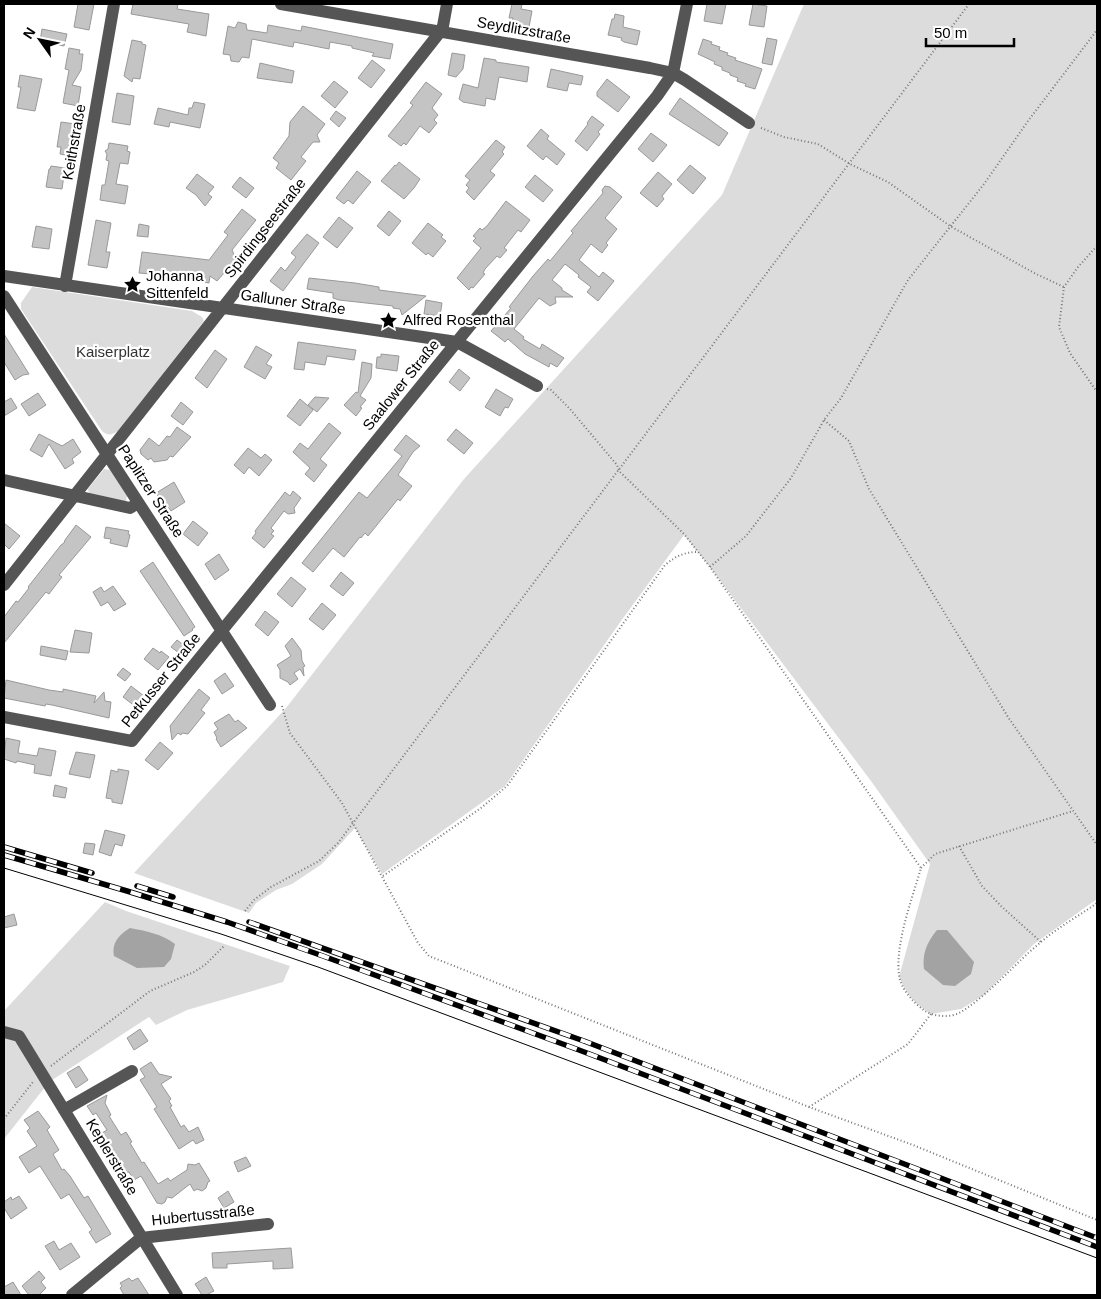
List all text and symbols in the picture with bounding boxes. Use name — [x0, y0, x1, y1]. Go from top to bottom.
street label: Seydlitzstraße — [476, 13, 572, 46]
north arrow — [15, 15, 65, 65]
scale bar — [926, 15, 1014, 47]
text: N — [20, 24, 39, 42]
text: 50 m — [934, 24, 967, 41]
street label: Keithstraße — [58, 103, 89, 181]
street label: Spirdingseestraße — [220, 174, 309, 281]
place label: Johanna Sittenfeld — [146, 267, 209, 301]
place icon: Johanna Sittenfeld — [122, 275, 142, 295]
street label: Galluner Straße — [239, 286, 347, 317]
place icon: Alfred Rosenthal — [379, 310, 399, 330]
place label: Alfred Rosenthal — [403, 311, 514, 328]
street label: Saalower Straße — [359, 336, 442, 433]
park label: Kaiserplatz — [76, 343, 150, 360]
street label: Paplitzer Straße — [115, 441, 188, 540]
street label: Petkusser Straße — [118, 629, 204, 730]
street label: Keplerstraße — [83, 1116, 142, 1198]
street label: Hubertusstraße — [151, 1201, 255, 1228]

